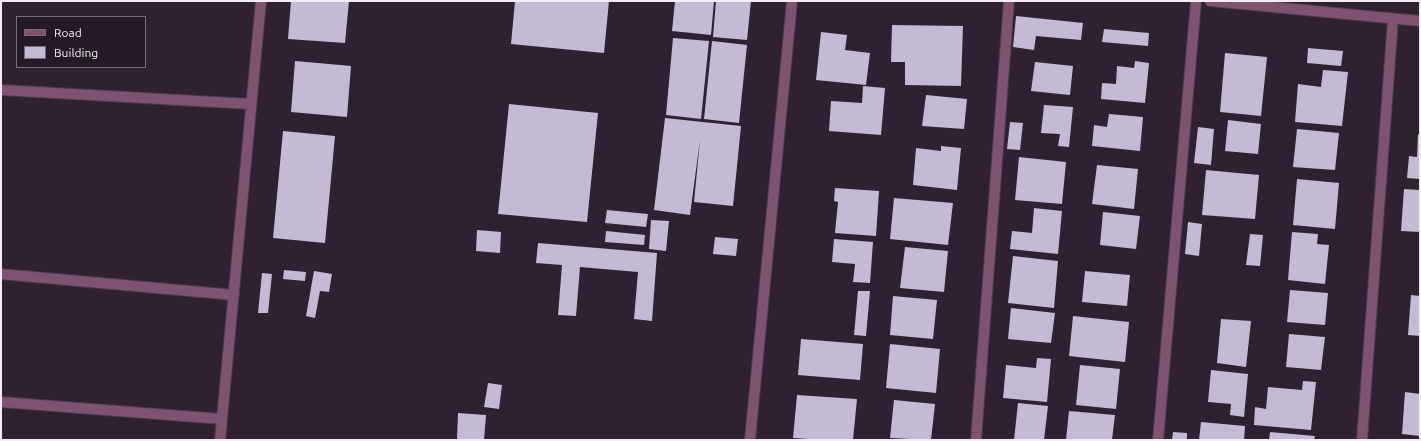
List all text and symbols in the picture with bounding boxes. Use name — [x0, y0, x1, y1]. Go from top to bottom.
legend — [16, 16, 146, 68]
text: Road — [54, 26, 82, 39]
text: Building — [54, 46, 98, 59]

